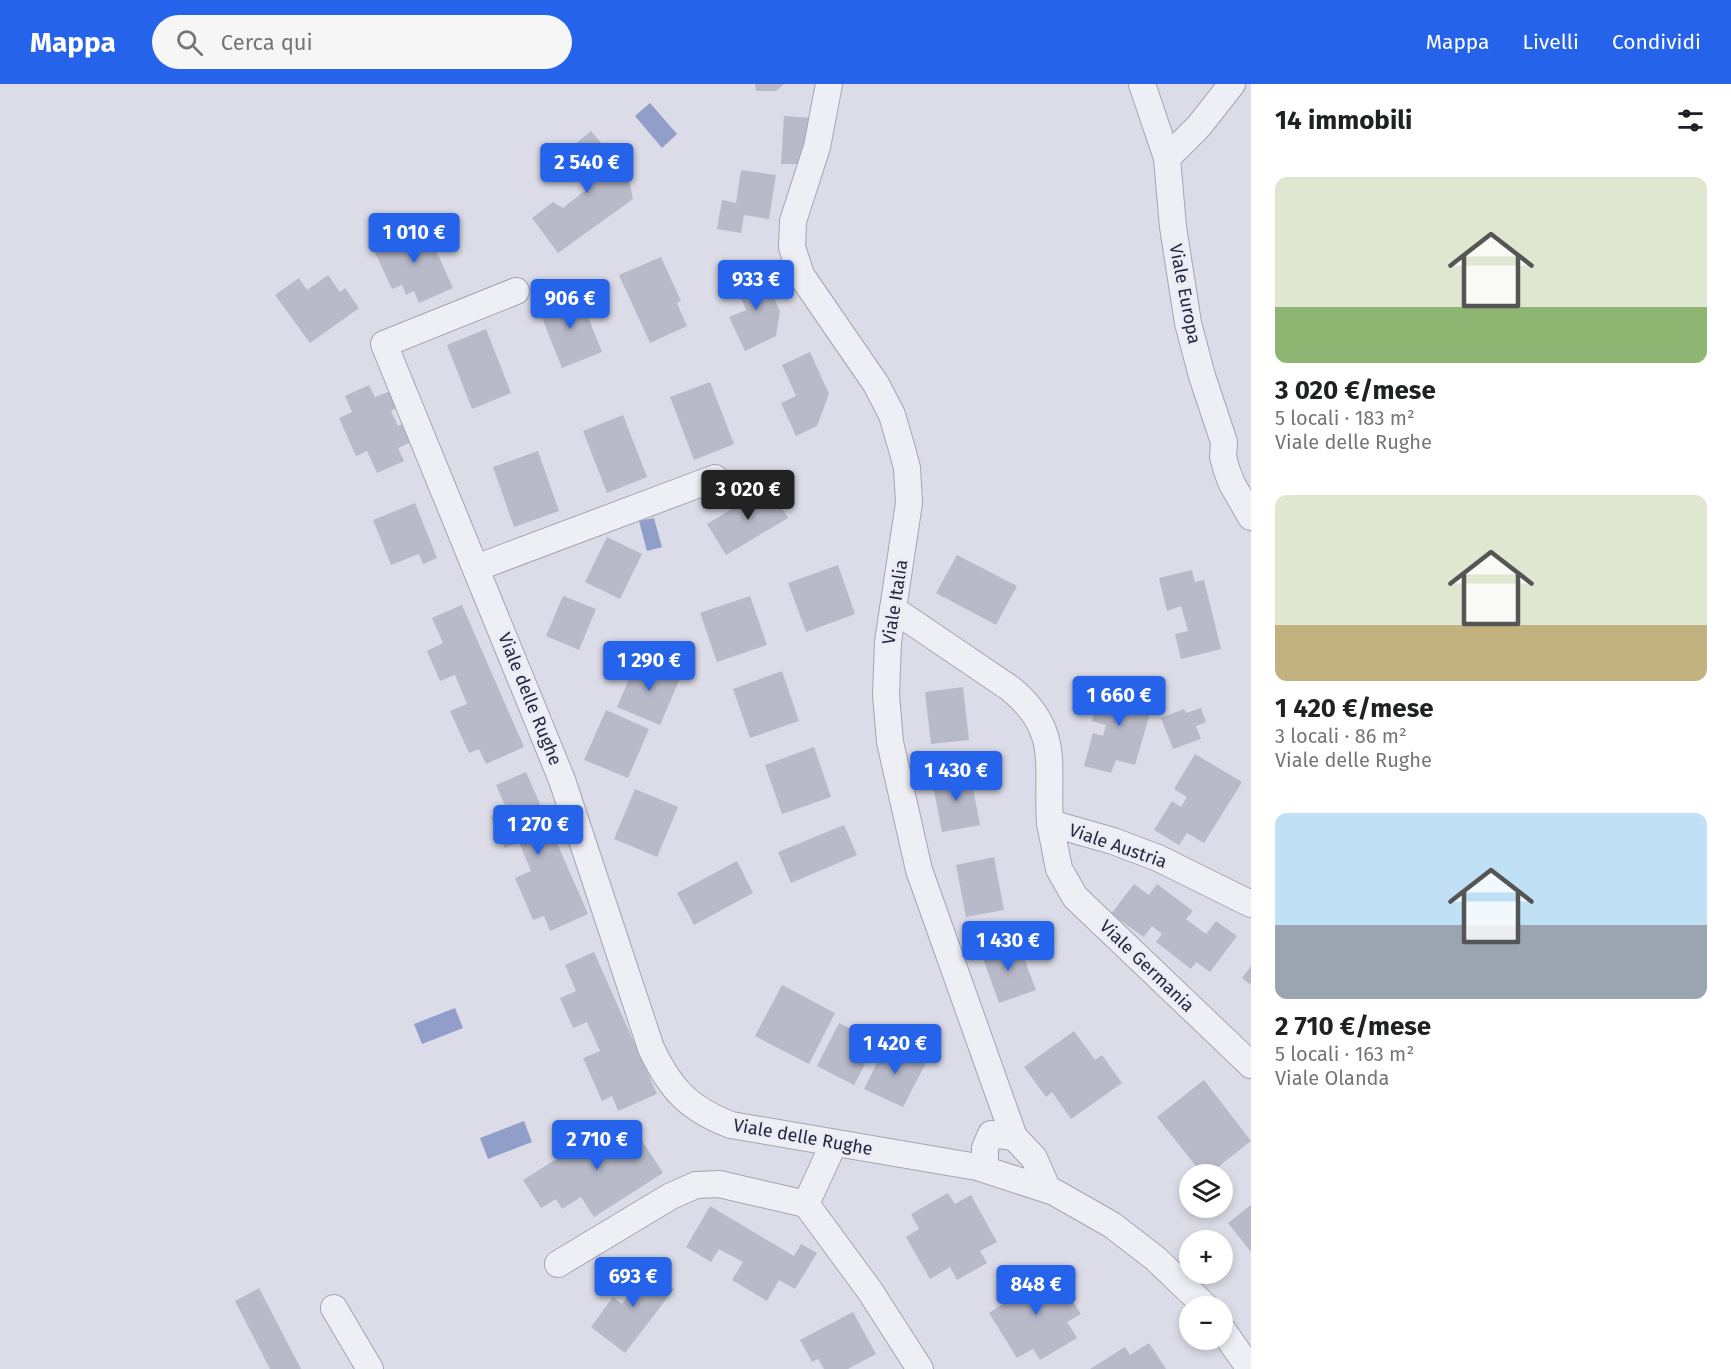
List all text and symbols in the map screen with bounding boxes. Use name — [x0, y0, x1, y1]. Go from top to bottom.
search box — [152, 15, 572, 69]
text: Mappa — [30, 26, 116, 59]
icon: search — [173, 26, 206, 59]
text: Cerca qui — [221, 29, 313, 56]
text: Mappa — [1426, 29, 1490, 55]
text: Livelli — [1523, 29, 1579, 55]
text: Condividi — [1612, 29, 1701, 55]
icon: filters — [1674, 104, 1707, 137]
text: 14 immobili — [1275, 105, 1412, 136]
pin: 2 540 € — [532, 143, 642, 194]
text: 2 540 € — [554, 150, 620, 174]
pin: 1 010 € — [359, 213, 469, 264]
icon: home — [1437, 216, 1545, 324]
text: 1 010 € — [383, 220, 445, 244]
street label: Viale Europa — [1165, 242, 1205, 346]
pin: 933 € — [714, 260, 798, 311]
text: 933 € — [732, 267, 780, 291]
pin: 906 € — [528, 279, 612, 330]
text: 906 € — [545, 286, 595, 310]
text: 3 020 €/mese — [1275, 375, 1436, 406]
text: 5 locali · 183 m² — [1275, 406, 1415, 430]
text: Viale delle Rughe — [1275, 430, 1432, 454]
pin: 3 020 € — [693, 470, 803, 521]
text: 3 020 € — [715, 477, 781, 501]
icon: home — [1437, 534, 1545, 642]
street label: Viale Italia — [877, 558, 913, 646]
street label: Viale delle Rughe — [493, 629, 567, 769]
pin: 1 290 € — [594, 641, 704, 692]
text: 1 290 € — [617, 648, 681, 672]
pin: 1 660 € — [1064, 676, 1174, 727]
text: 1 660 € — [1087, 683, 1151, 707]
text: 1 420 €/mese — [1275, 693, 1434, 724]
text: 3 locali · 86 m² — [1275, 724, 1407, 748]
text: Viale delle Rughe — [1275, 748, 1432, 772]
pin: 1 430 € — [901, 751, 1011, 802]
text: 1 430 € — [924, 758, 988, 782]
pin: 1 270 € — [483, 805, 593, 856]
text: 1 270 € — [507, 812, 569, 836]
street label: Viale Austria — [1066, 819, 1170, 873]
icon: home — [1437, 852, 1545, 960]
street label: Viale Germania — [1095, 915, 1199, 1017]
pin: 1 430 € — [953, 921, 1063, 972]
text: 1 430 € — [976, 928, 1040, 952]
text: 2 710 €/mese — [1275, 1011, 1431, 1042]
pin: 1 420 € — [840, 1024, 950, 1075]
text: 1 420 € — [863, 1031, 927, 1055]
text: 5 locali · 163 m² — [1275, 1042, 1414, 1066]
text: Viale Olanda — [1275, 1066, 1389, 1090]
street label: Viale delle Rughe — [732, 1114, 874, 1160]
pin: 2 710 € — [542, 1120, 652, 1171]
text: 2 710 € — [566, 1127, 628, 1151]
map controls — [1179, 1164, 1233, 1350]
button: layers — [1179, 1164, 1233, 1218]
button: + — [1179, 1230, 1233, 1284]
pin: 693 € — [591, 1257, 675, 1308]
text: 693 € — [609, 1264, 657, 1288]
pin: 848 € — [994, 1265, 1078, 1316]
text: 848 € — [1010, 1272, 1062, 1296]
button: − — [1179, 1296, 1233, 1350]

